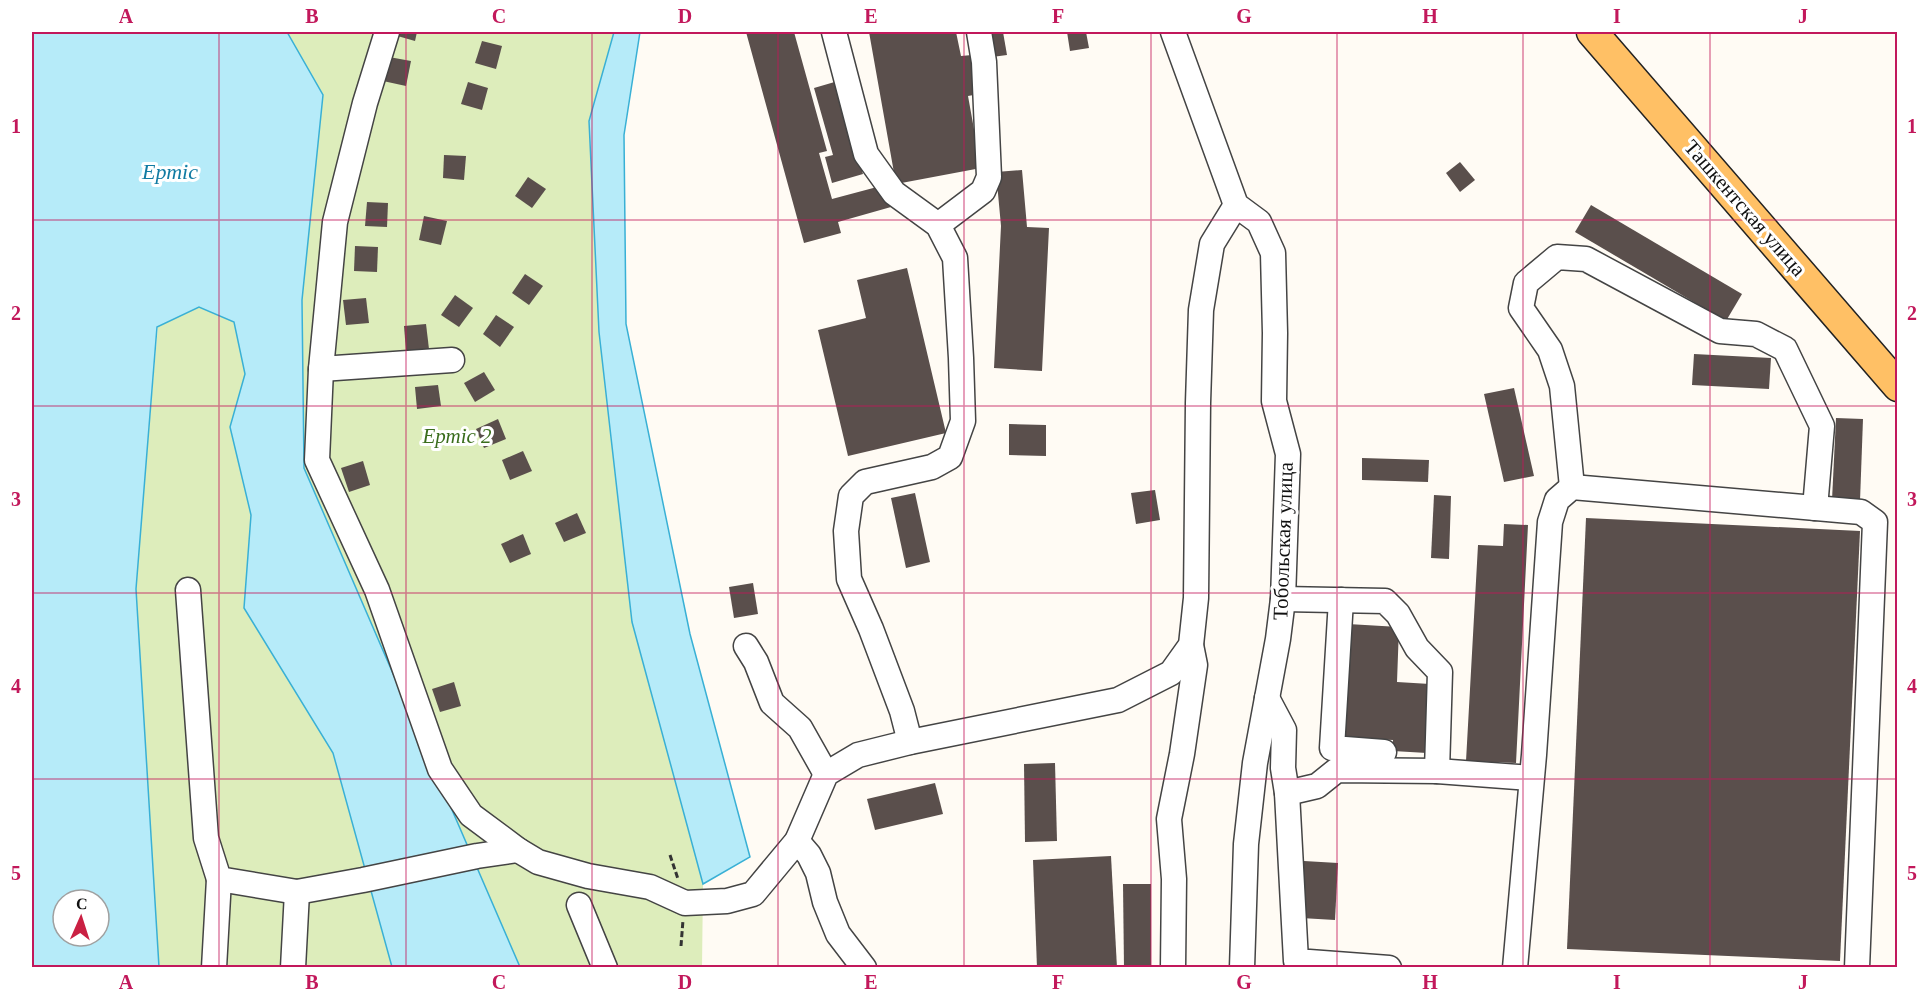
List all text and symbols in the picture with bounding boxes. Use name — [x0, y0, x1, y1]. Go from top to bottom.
text: A — [119, 5, 134, 27]
text: B — [305, 5, 319, 27]
text: C — [492, 5, 506, 27]
text: D — [678, 5, 692, 27]
text: E — [864, 5, 878, 27]
text: F — [1052, 5, 1064, 27]
text: G — [1236, 5, 1252, 27]
text: H — [1422, 5, 1438, 27]
text: I — [1613, 5, 1621, 27]
text: J — [1798, 5, 1808, 27]
text: 1 — [11, 115, 21, 137]
text: 1 — [1907, 115, 1917, 137]
street label: Ташкентская улица — [1679, 135, 1811, 282]
water label: Ертіс — [141, 159, 198, 184]
text: 2 — [11, 302, 21, 324]
text: 2 — [1907, 302, 1917, 324]
park label: Ертіс 2 — [421, 424, 492, 448]
street label: Тобольская улица — [1268, 461, 1298, 620]
text: 3 — [11, 488, 21, 510]
text: 3 — [1907, 488, 1917, 510]
text: 4 — [11, 675, 21, 697]
text: 4 — [1907, 675, 1917, 697]
text: 5 — [11, 862, 21, 884]
text: 5 — [1907, 862, 1917, 884]
north arrow — [51, 888, 111, 948]
text: С — [76, 895, 88, 912]
text: A — [119, 971, 134, 993]
text: B — [305, 971, 319, 993]
text: C — [492, 971, 506, 993]
text: D — [678, 971, 692, 993]
text: E — [864, 971, 878, 993]
text: F — [1052, 971, 1064, 993]
text: G — [1236, 971, 1252, 993]
text: H — [1422, 971, 1438, 993]
text: I — [1613, 971, 1621, 993]
text: J — [1798, 971, 1808, 993]

